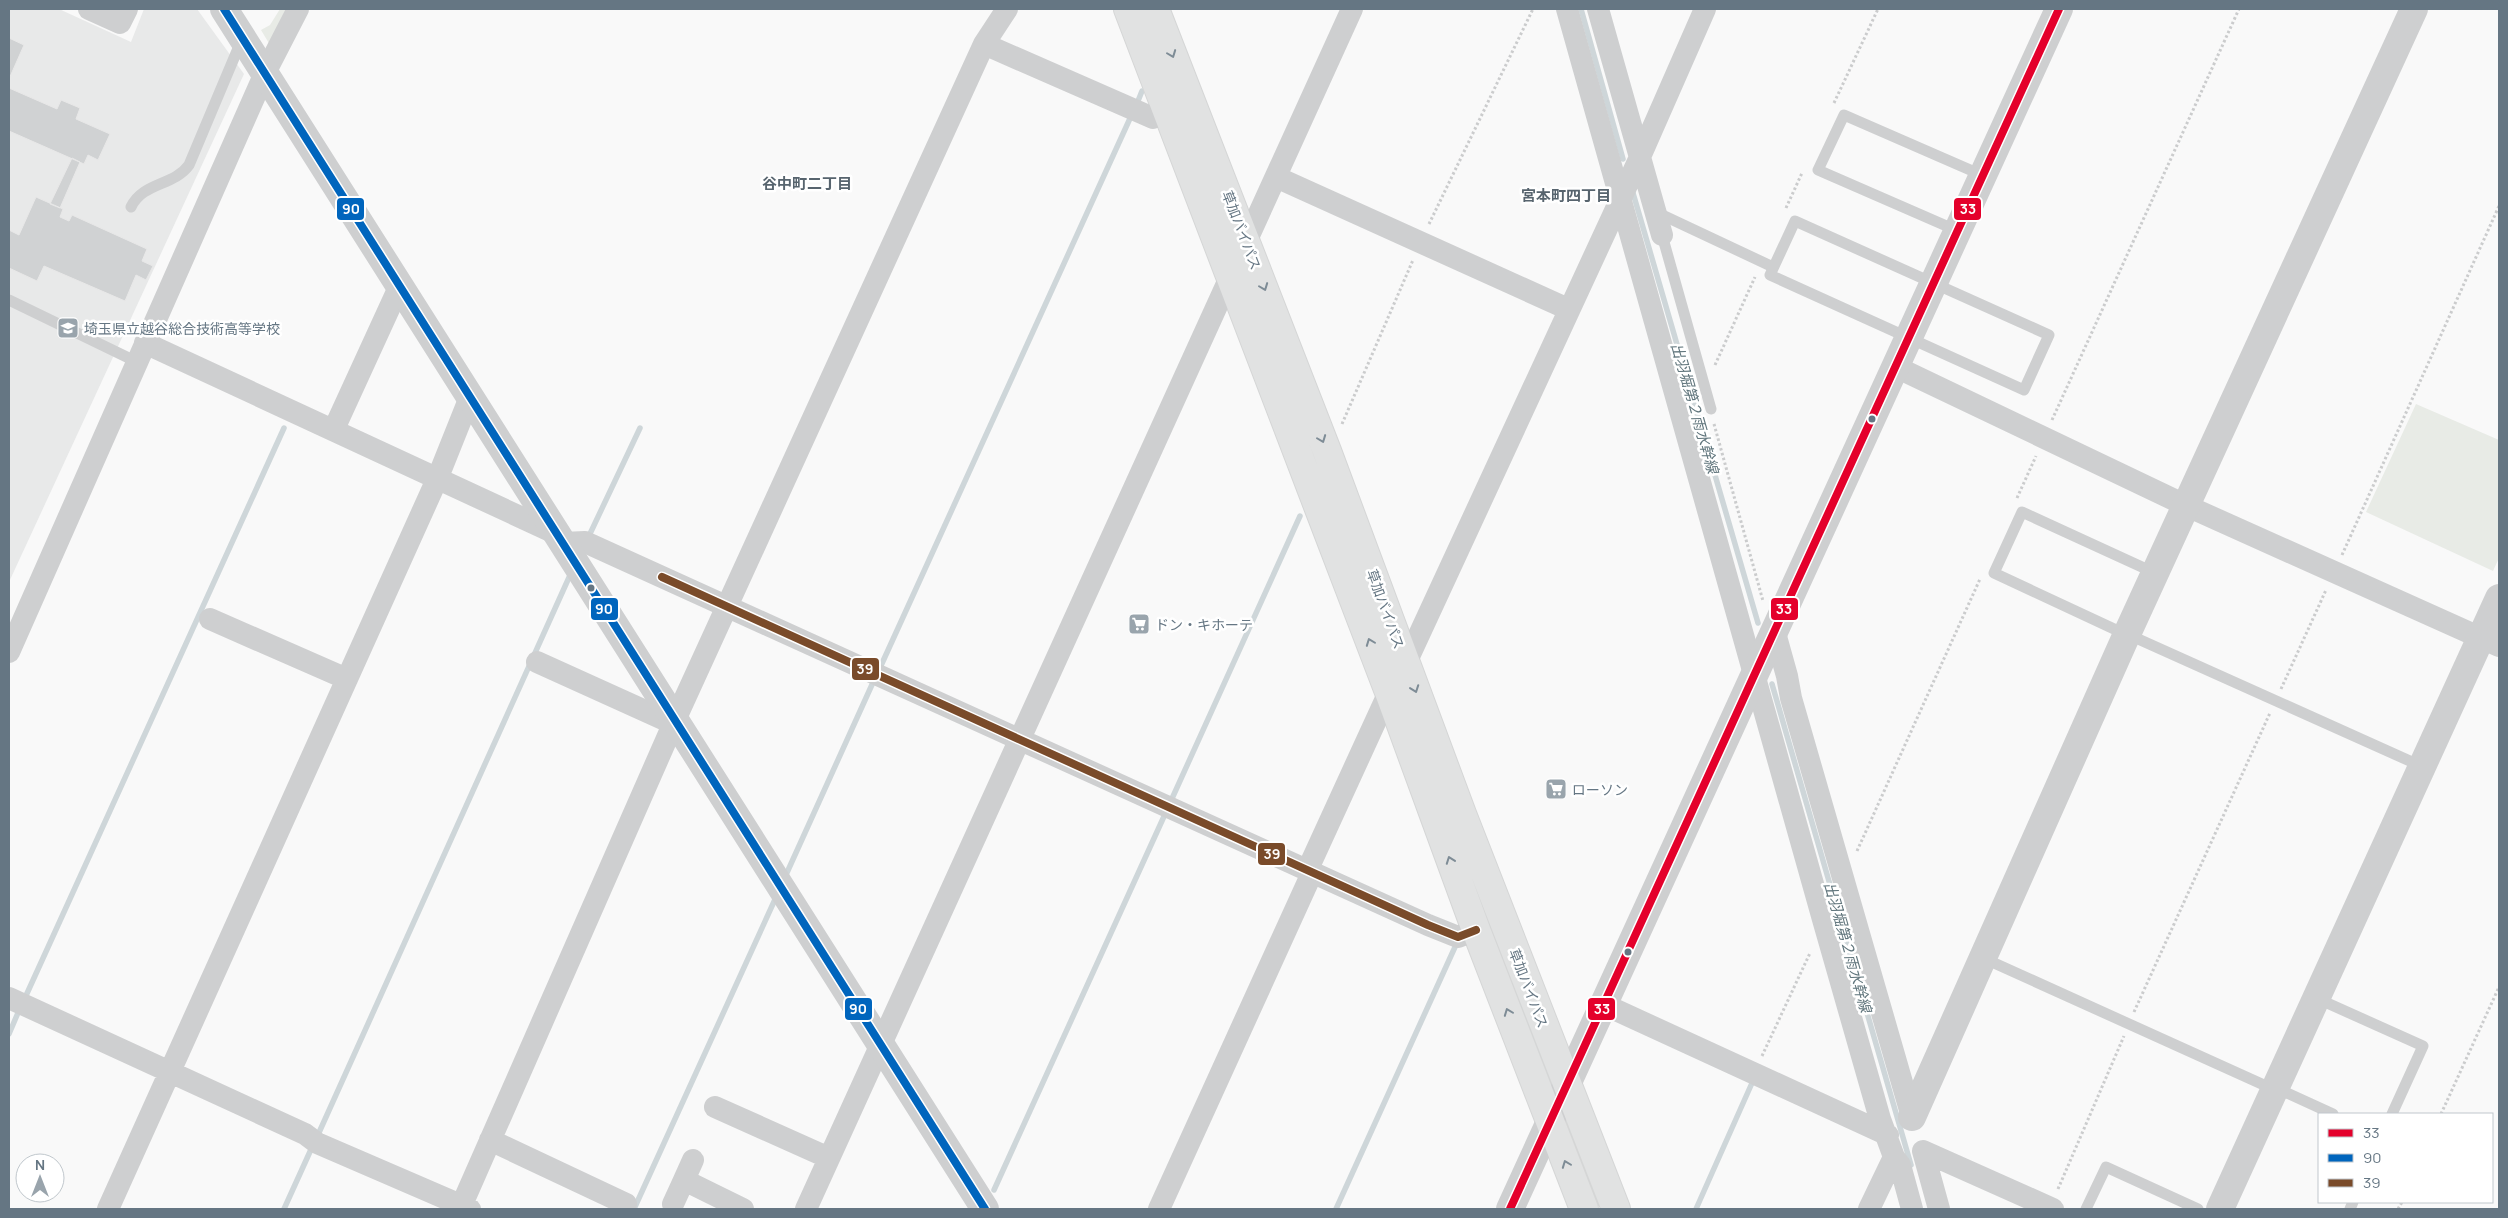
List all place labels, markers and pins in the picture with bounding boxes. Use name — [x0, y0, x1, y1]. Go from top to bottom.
school or university icon: 埼玉県立越谷総合技術高等学校 — [56, 316, 80, 340]
place label: 埼玉県立越谷総合技術高等学校 — [84, 319, 280, 338]
unlabelled marker — [1867, 414, 1877, 424]
unlabelled marker — [586, 583, 596, 593]
supermarket icon: ドン・キホーテ — [1127, 612, 1151, 636]
place label: ドン・キホーテ — [1155, 615, 1253, 634]
supermarket icon: ローソン — [1544, 777, 1568, 801]
place label: ローソン — [1572, 780, 1628, 799]
unlabelled marker — [1623, 947, 1633, 957]

